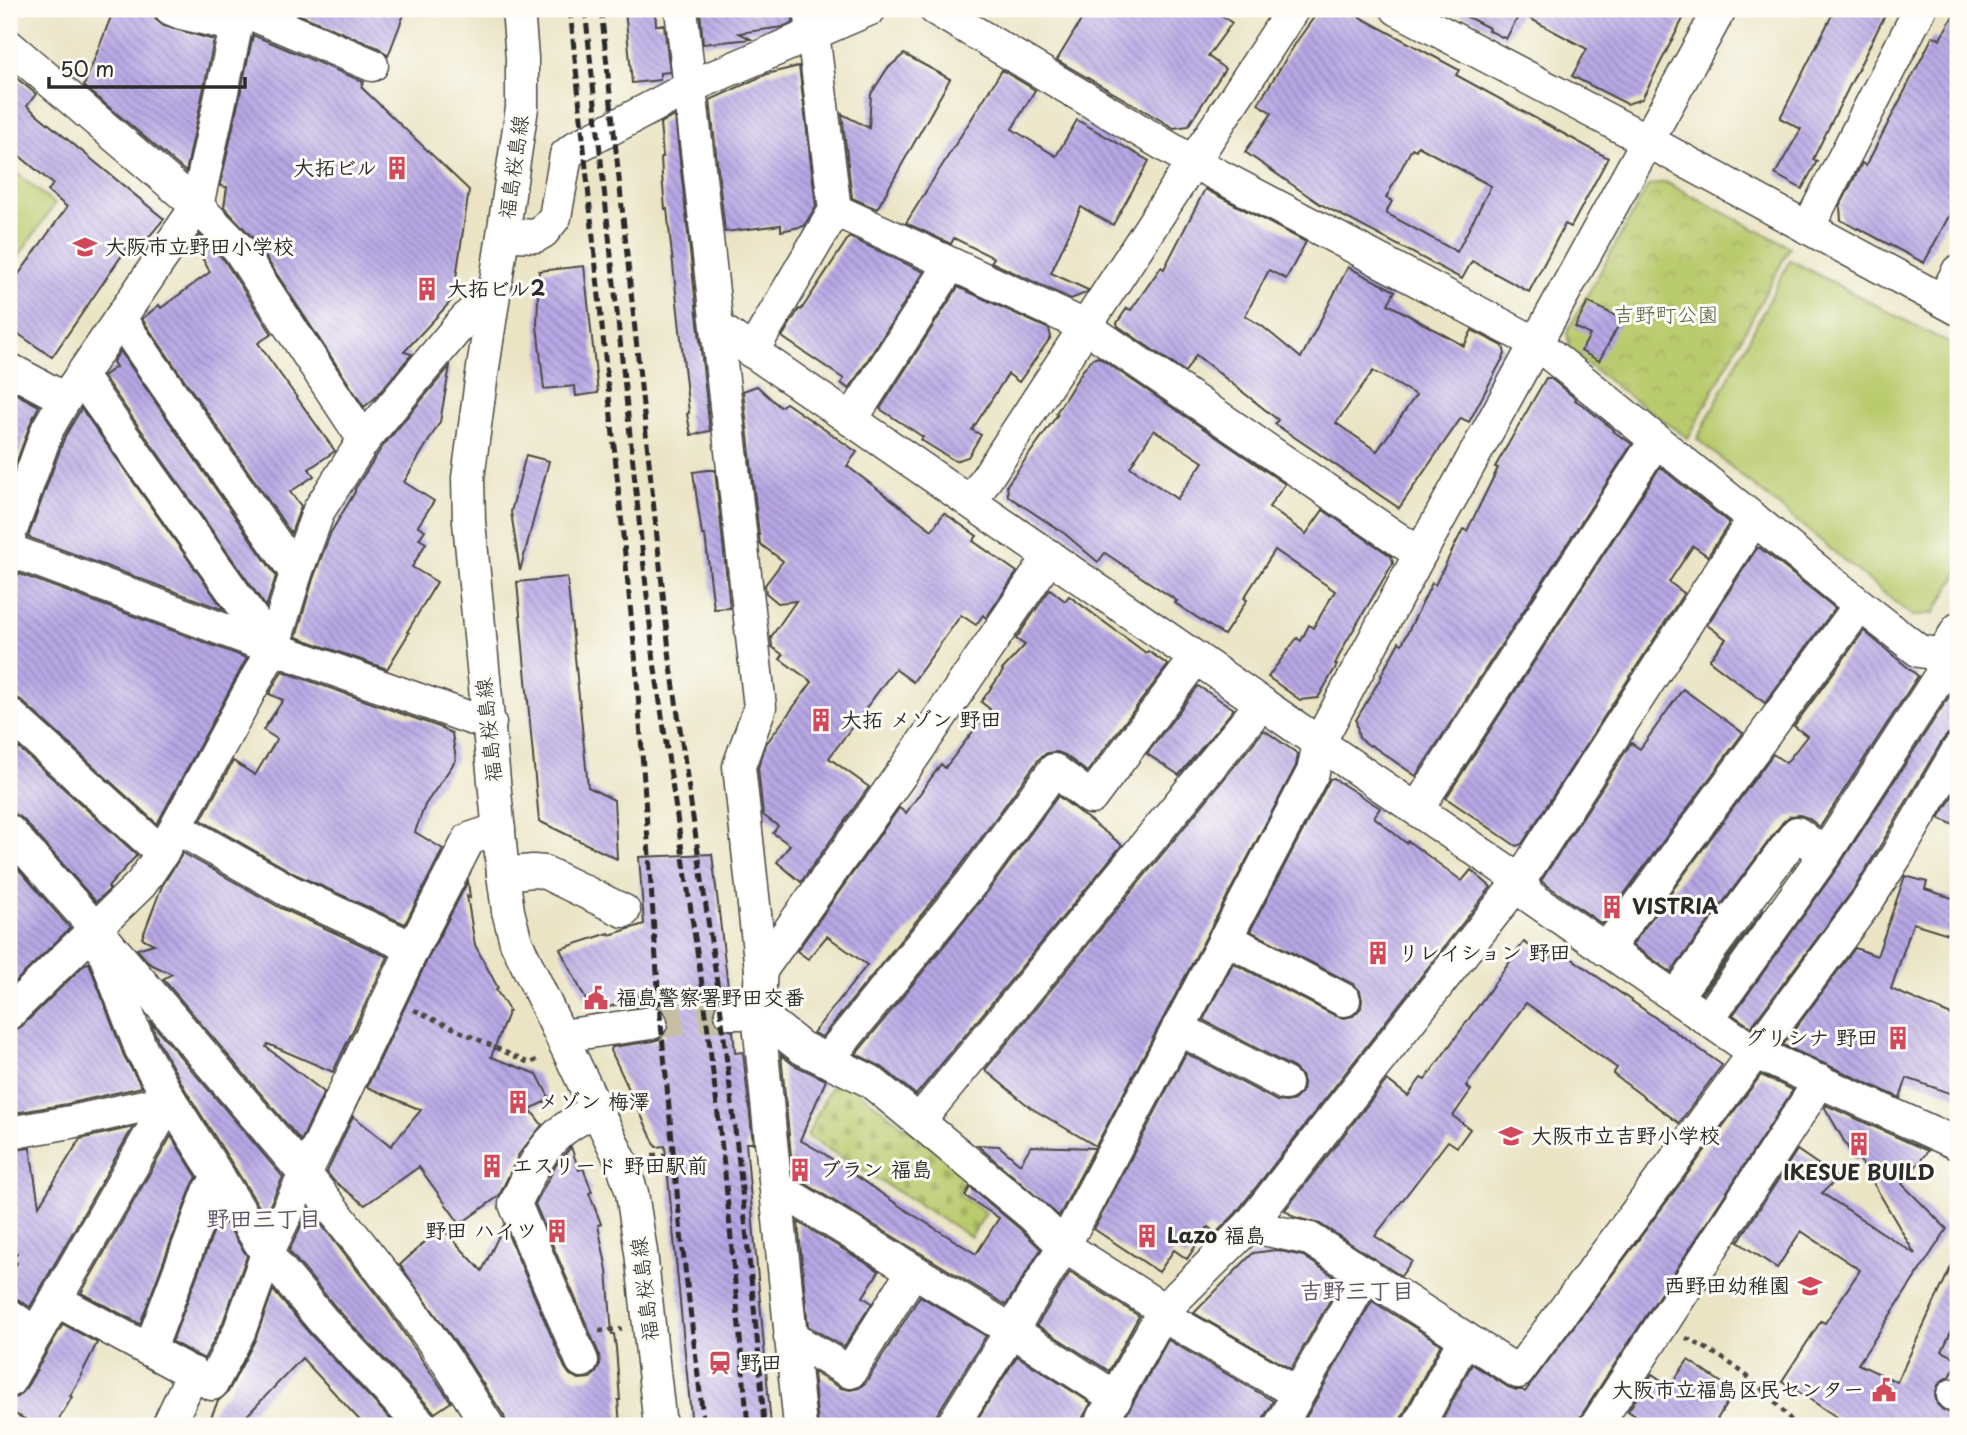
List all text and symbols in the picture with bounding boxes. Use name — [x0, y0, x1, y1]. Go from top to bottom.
scale bar — [49, 46, 245, 90]
text: 50 m — [60, 52, 114, 84]
street label: 福島桜島線 — [489, 113, 535, 221]
place label: 大拓ビル — [293, 150, 377, 182]
building icon: 大拓ビル — [383, 154, 411, 182]
place label: 大阪市立野田小学校 — [105, 229, 294, 261]
school or university icon: 大阪市立野田小学校 — [71, 233, 99, 261]
place label: 大拓ビル2 — [447, 271, 546, 303]
building icon: 大拓ビル2 — [413, 275, 441, 303]
park label: 吉野町公園 — [1614, 297, 1719, 329]
street label: 福島桜島線 — [466, 676, 508, 784]
place label: 大拓 メゾン 野田 — [841, 702, 1001, 734]
building icon: 大拓 メゾン 野田 — [807, 706, 835, 734]
place label: VISTRIA — [1632, 889, 1719, 921]
building icon: VISTRIA — [1598, 893, 1626, 921]
place label: リレイション 野田 — [1398, 935, 1571, 967]
building icon: リレイション 野田 — [1364, 939, 1392, 967]
place label: 福島警察署野田交番 — [616, 980, 805, 1012]
public building icon: 福島警察署野田交番 — [582, 984, 610, 1012]
place label: グリシナ 野田 — [1745, 1020, 1878, 1052]
building icon: グリシナ 野田 — [1884, 1024, 1912, 1052]
place label: メゾン 梅澤 — [538, 1084, 650, 1116]
building icon: メゾン 梅澤 — [504, 1088, 532, 1116]
place label: 大阪市立吉野小学校 — [1531, 1118, 1720, 1150]
school or university icon: 大阪市立吉野小学校 — [1497, 1122, 1525, 1150]
building icon: IKESUE BUILD — [1845, 1130, 1873, 1158]
place label: エスリード 野田駅前 — [512, 1148, 708, 1180]
building icon: エスリード 野田駅前 — [478, 1152, 506, 1180]
place label: ブラン 福島 — [820, 1152, 933, 1184]
place label: IKESUE BUILD — [1783, 1155, 1935, 1187]
building icon: ブラン 福島 — [786, 1156, 814, 1184]
district label: 野田三丁目 — [207, 1200, 322, 1235]
place label: 野田 ハイツ — [425, 1213, 537, 1245]
building icon: 野田 ハイツ — [543, 1217, 571, 1245]
place label: Lazo 福島 — [1167, 1218, 1266, 1250]
building icon: Lazo 福島 — [1133, 1222, 1161, 1250]
street label: 福島桜島線 — [621, 1235, 665, 1343]
place label: 西野田幼稚園 — [1664, 1268, 1790, 1300]
district label: 吉野三丁目 — [1300, 1272, 1415, 1307]
school or university icon: 西野田幼稚園 — [1796, 1272, 1824, 1300]
place label: 野田 — [740, 1345, 782, 1377]
station icon: 野田 — [706, 1349, 734, 1377]
place label: 大阪市立福島区民センター — [1612, 1372, 1864, 1404]
public building icon: 大阪市立福島区民センター — [1870, 1376, 1898, 1404]

